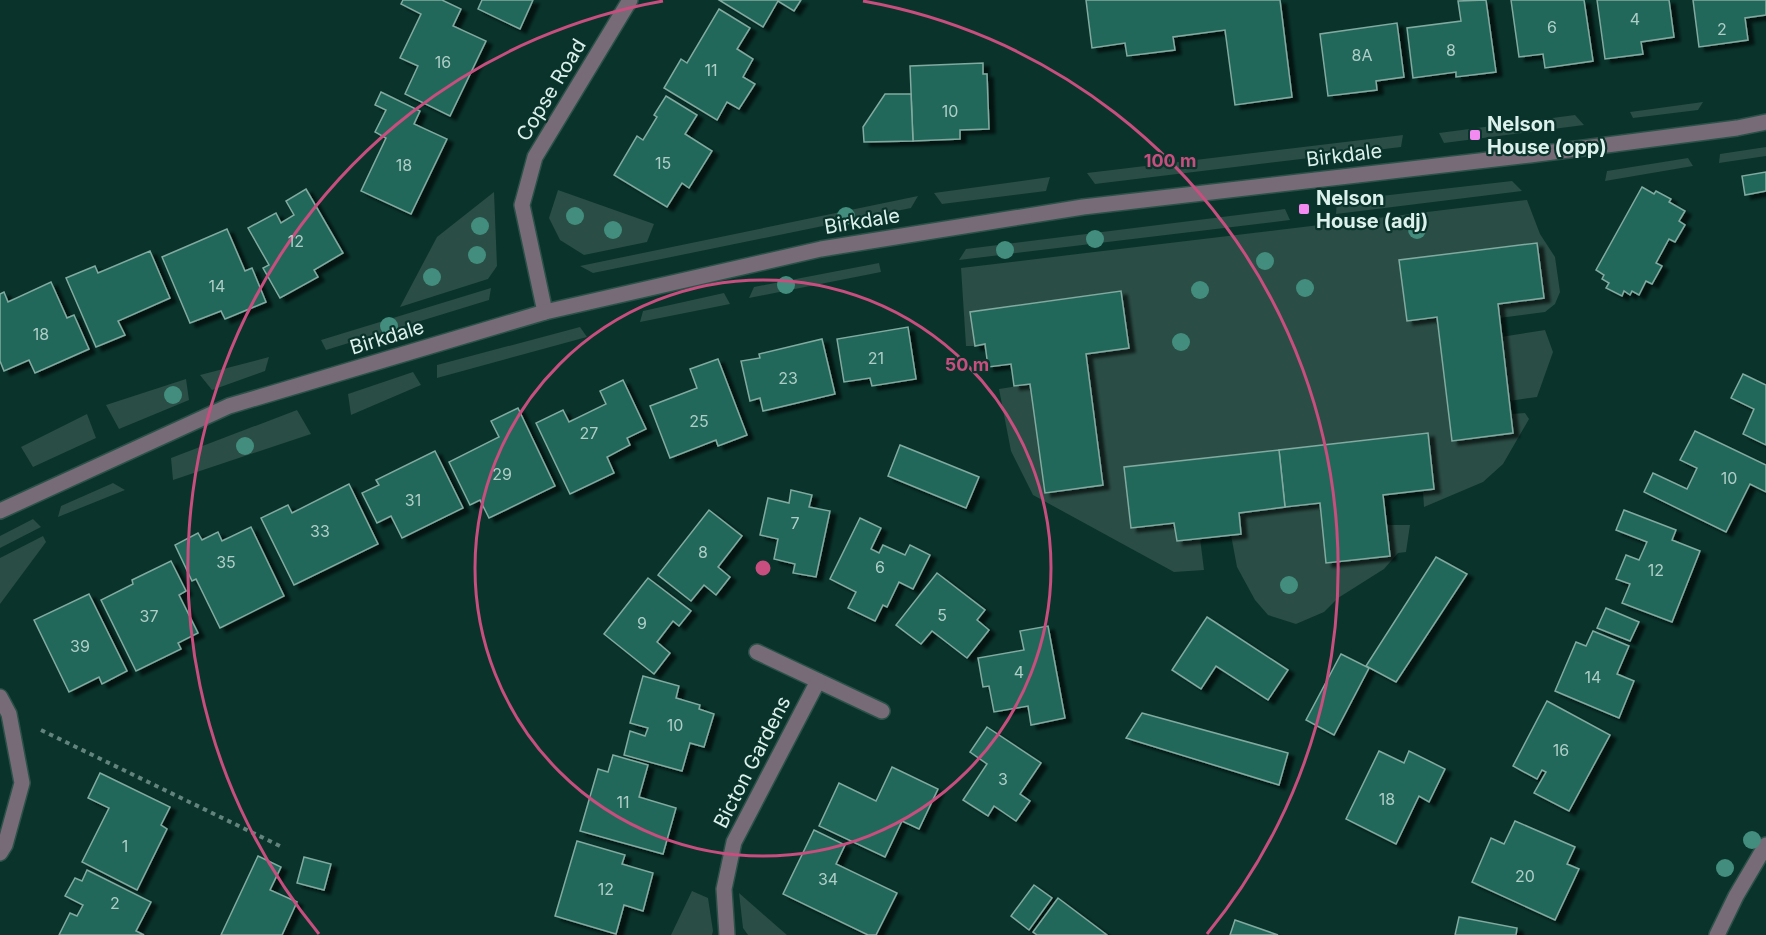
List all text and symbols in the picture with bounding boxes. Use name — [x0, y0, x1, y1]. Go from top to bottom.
house number: 4 — [1630, 9, 1640, 29]
house number: 6 — [1547, 17, 1557, 37]
house number: 2 — [1717, 19, 1727, 39]
street label: Copse Road — [511, 35, 591, 145]
house number: 8 — [1446, 40, 1456, 60]
house number: 8A — [1352, 45, 1372, 65]
house number: 16 — [435, 52, 451, 72]
house number: 11 — [704, 60, 718, 80]
house number: 10 — [942, 101, 958, 121]
place label: Nelson House (opp) — [1487, 112, 1607, 159]
marker: Nelson House (opp) — [1468, 128, 1482, 142]
street label: Birkdale — [1305, 138, 1383, 172]
text: 100 m — [1144, 150, 1196, 171]
house number: 15 — [655, 153, 671, 173]
house number: 18 — [396, 155, 412, 175]
place label: Nelson House (adj) — [1316, 186, 1428, 233]
marker: Nelson House (adj) — [1297, 202, 1311, 216]
street label: Birkdale — [822, 203, 902, 239]
house number: 12 — [288, 231, 304, 251]
house number: 14 — [209, 276, 225, 296]
street label: Birkdale — [347, 314, 427, 360]
house number: 18 — [33, 324, 49, 344]
house number: 21 — [868, 348, 884, 368]
text: 50 m — [945, 354, 989, 375]
house number: 23 — [778, 368, 798, 388]
house number: 25 — [689, 411, 709, 431]
house number: 27 — [580, 423, 598, 443]
house number: 29 — [492, 464, 512, 484]
house number: 10 — [1721, 468, 1737, 488]
house number: 31 — [405, 490, 421, 510]
house number: 7 — [790, 513, 800, 533]
house number: 33 — [310, 521, 330, 541]
house number: 8 — [698, 542, 708, 562]
house number: 35 — [216, 552, 236, 572]
house number: 6 — [875, 557, 885, 577]
centre of rings — [753, 558, 773, 578]
house number: 12 — [1648, 560, 1664, 580]
house number: 5 — [937, 605, 947, 625]
house number: 37 — [140, 606, 158, 626]
house number: 9 — [637, 613, 647, 633]
house number: 39 — [70, 636, 90, 656]
house number: 4 — [1014, 662, 1024, 682]
house number: 14 — [1585, 667, 1601, 687]
street label: Bicton Gardens — [708, 692, 796, 832]
house number: 10 — [667, 715, 683, 735]
house number: 16 — [1553, 740, 1569, 760]
house number: 3 — [998, 769, 1008, 789]
house number: 18 — [1379, 789, 1395, 809]
house number: 11 — [616, 792, 630, 812]
house number: 1 — [122, 836, 128, 856]
house number: 20 — [1515, 866, 1535, 886]
house number: 34 — [818, 869, 838, 889]
house number: 12 — [598, 879, 614, 899]
house number: 2 — [110, 893, 120, 913]

